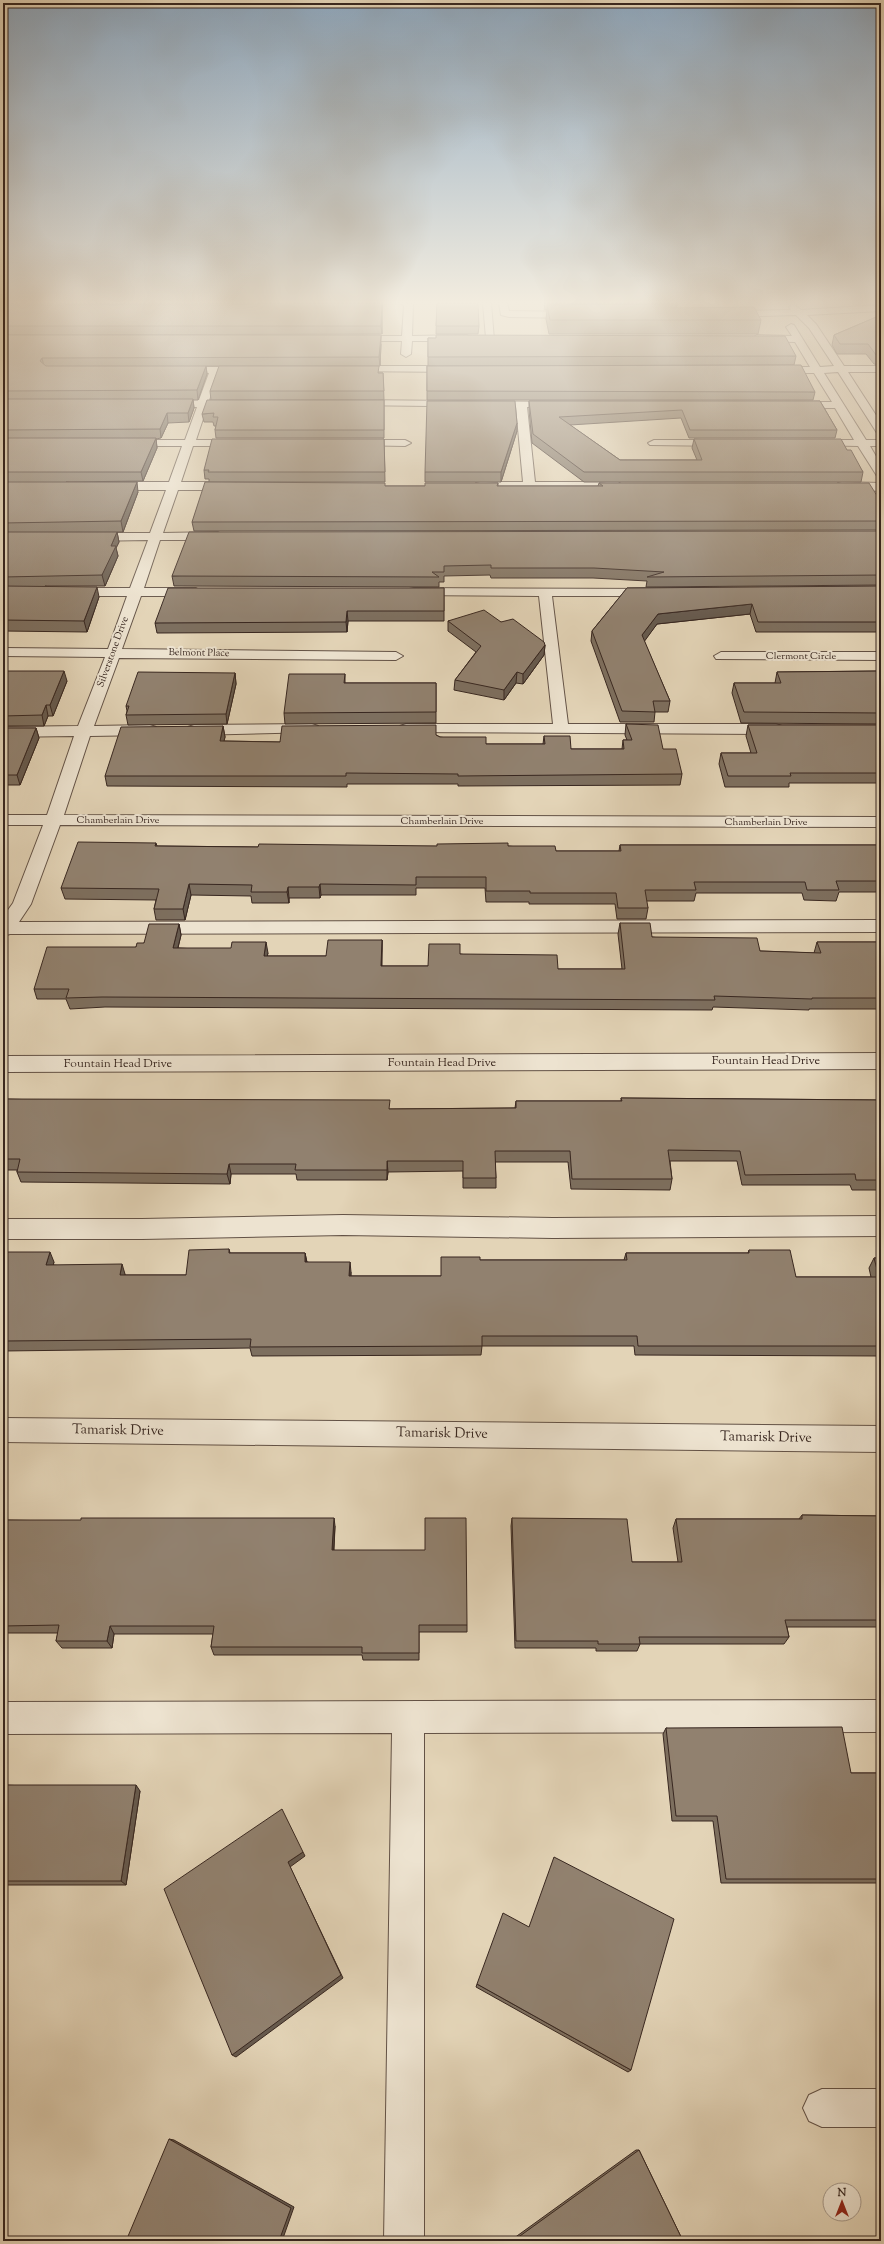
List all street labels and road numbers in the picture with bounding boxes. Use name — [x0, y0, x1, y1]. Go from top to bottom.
street label: Silverstone Drive — [93, 614, 133, 689]
street label: Belmont Place — [168, 645, 230, 661]
street label: Clermont Circle — [766, 649, 837, 664]
street label: Chamberlain Drive — [77, 813, 160, 828]
street label: Chamberlain Drive — [401, 814, 484, 829]
street label: Chamberlain Drive — [725, 815, 808, 830]
street label: Fountain Head Drive — [712, 1052, 821, 1070]
street label: Fountain Head Drive — [388, 1054, 497, 1072]
street label: Fountain Head Drive — [64, 1055, 173, 1073]
street label: Tamarisk Drive — [72, 1420, 164, 1442]
street label: Tamarisk Drive — [396, 1423, 488, 1445]
street label: Tamarisk Drive — [720, 1427, 812, 1449]

